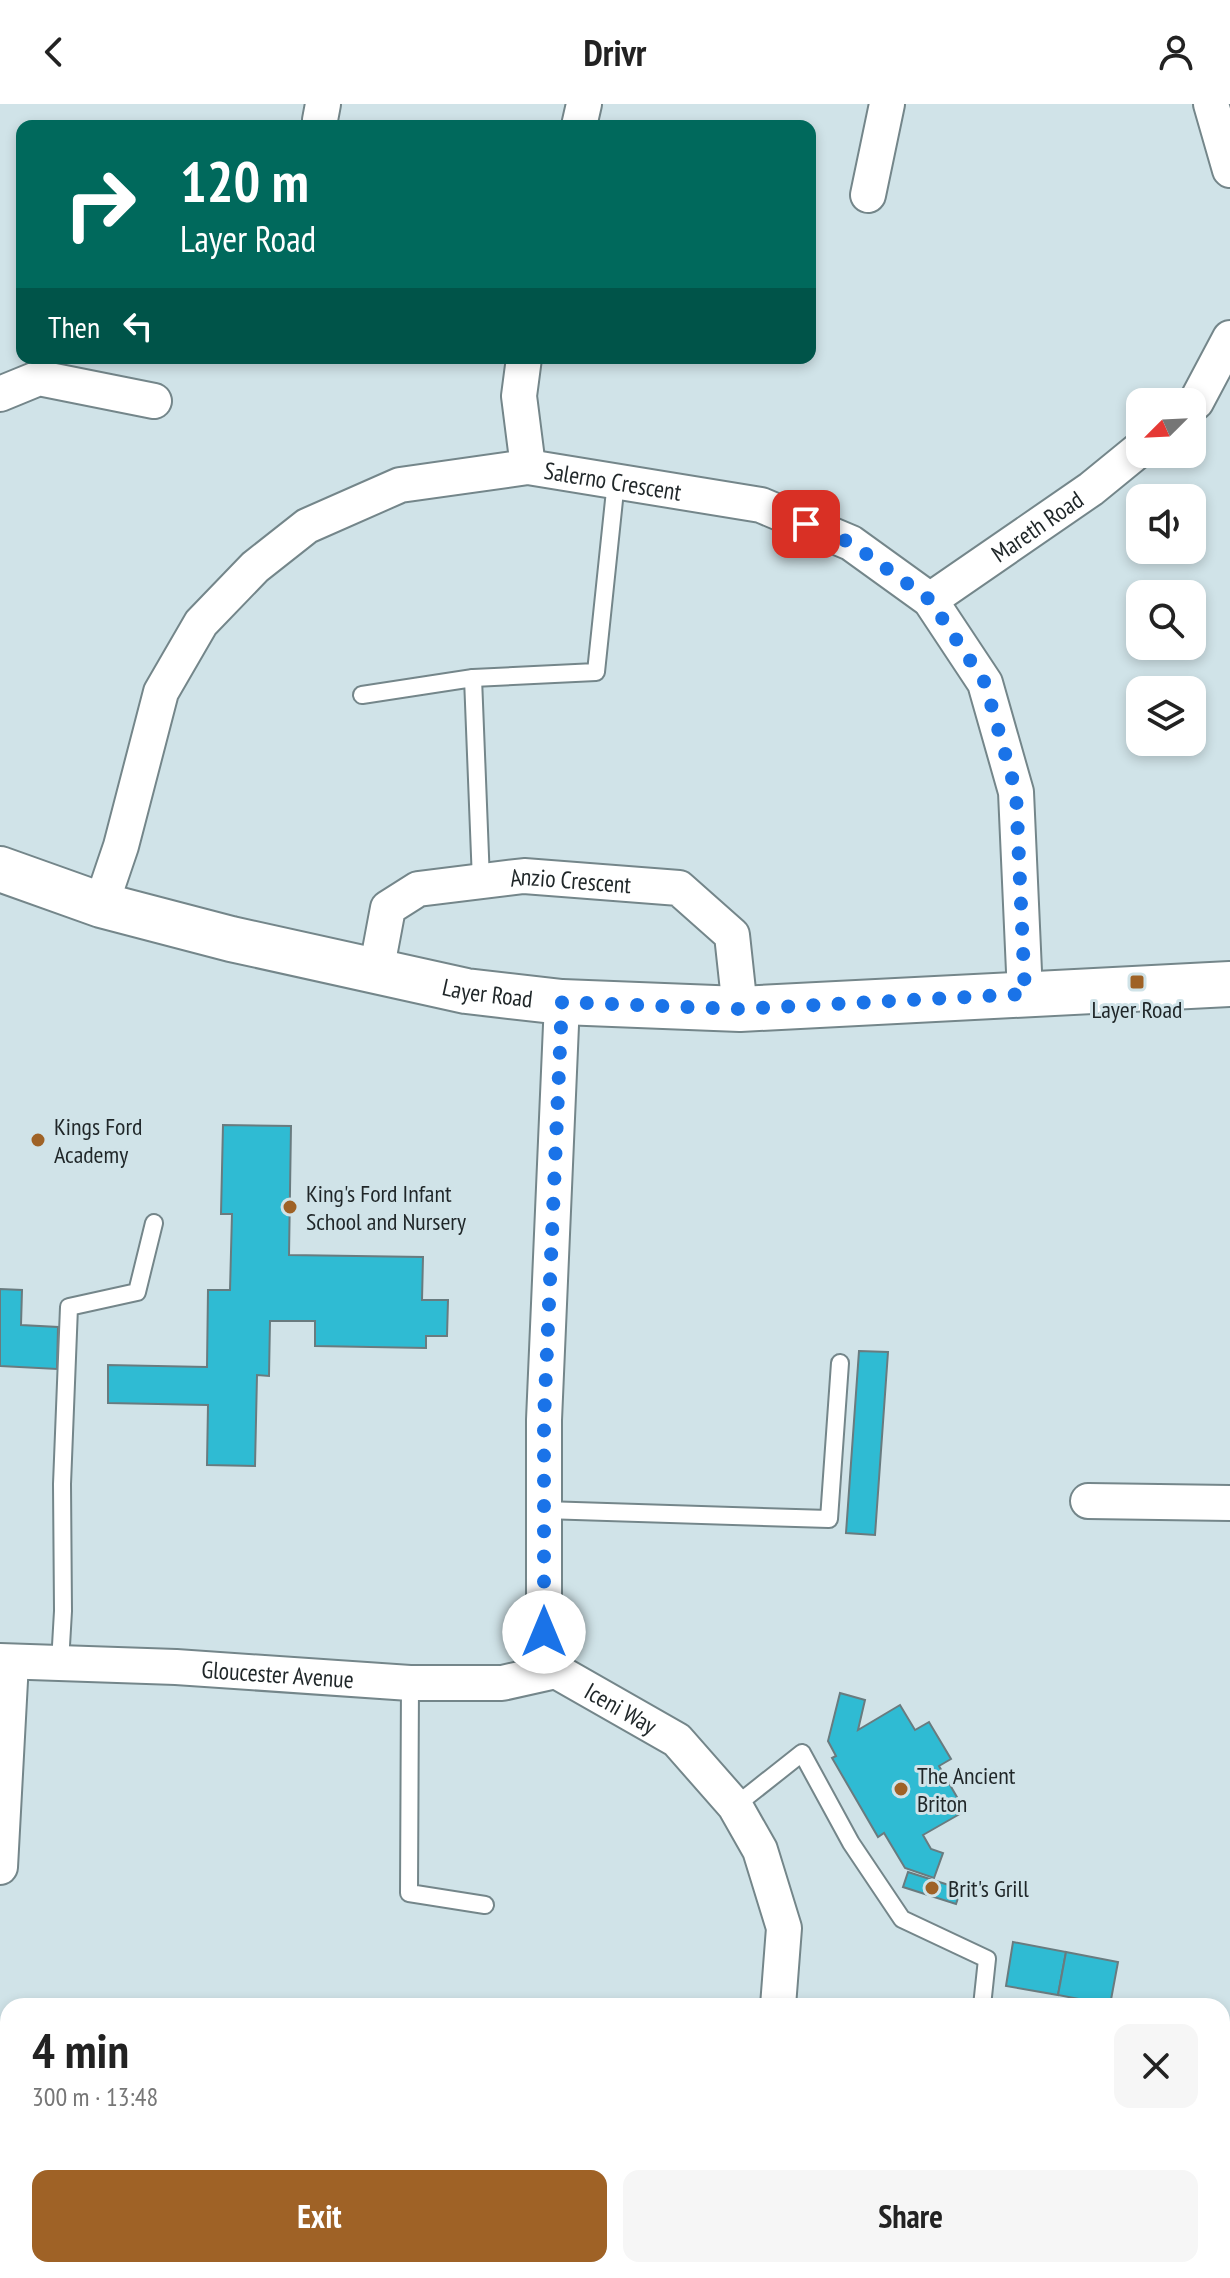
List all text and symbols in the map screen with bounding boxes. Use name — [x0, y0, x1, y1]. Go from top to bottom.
text: Drivr — [584, 29, 646, 76]
icon: back — [32, 30, 76, 74]
icon: person — [1154, 30, 1198, 74]
text: 120 m — [180, 145, 309, 217]
icon: right — [48, 152, 152, 256]
text: Layer Road — [180, 215, 316, 262]
icon: left — [116, 304, 160, 348]
text: Then — [48, 307, 100, 346]
north arrow — [1126, 388, 1206, 468]
map controls — [1126, 388, 1206, 756]
street label: Salerno Crescent — [542, 454, 684, 507]
street label: Mareth Road — [985, 484, 1089, 569]
button: sound — [1126, 484, 1206, 564]
pin — [772, 490, 840, 558]
icon: arrive — [784, 502, 828, 546]
button: search — [1126, 580, 1206, 660]
button: layers — [1126, 676, 1206, 756]
street label: Anzio Crescent — [508, 860, 633, 900]
street label: Layer Road — [440, 971, 534, 1014]
marker: Layer Road — [1128, 973, 1146, 991]
place label: Layer Road — [1092, 994, 1182, 1025]
place label: Kings Ford Academy — [54, 1111, 142, 1170]
marker: Kings Ford Academy — [29, 1131, 47, 1149]
place label: King's Ford Infant School and Nursery — [306, 1178, 466, 1237]
marker: King's Ford Infant School and Nursery — [281, 1198, 299, 1216]
position arrow — [502, 1590, 586, 1674]
street label: Gloucester Avenue — [201, 1653, 355, 1695]
street label: Iceni Way — [579, 1675, 663, 1741]
place label: The Ancient Briton — [917, 1760, 1016, 1819]
marker: The Ancient Briton — [892, 1780, 910, 1798]
place label: Brit's Grill — [948, 1873, 1029, 1904]
marker: Brit's Grill — [923, 1879, 941, 1897]
text: 4 min — [32, 2019, 129, 2081]
button: close — [1114, 2024, 1198, 2108]
text: 300 m · 13:48 — [32, 2080, 158, 2113]
button: Exit — [32, 2170, 607, 2262]
button: Share — [623, 2170, 1198, 2262]

